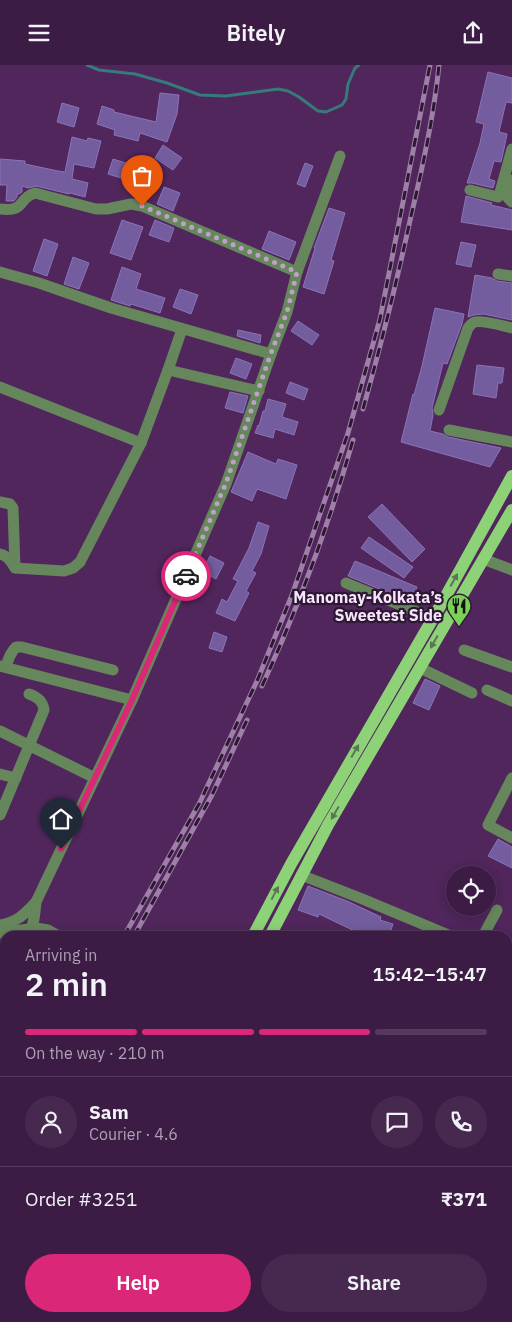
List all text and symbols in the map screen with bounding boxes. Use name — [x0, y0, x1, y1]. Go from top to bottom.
text: Bitely — [227, 18, 285, 47]
icon: menu — [25, 19, 53, 47]
icon: share — [459, 19, 487, 47]
pin — [121, 155, 163, 206]
icon: bag — [128, 162, 156, 190]
courier — [161, 551, 211, 601]
icon: car — [172, 562, 200, 590]
one-way arrow — [450, 573, 458, 588]
place label: Manomay-Kolkata’s Sweetest Side — [293, 587, 442, 625]
restaurant icon: Manomay-Kolkata’s Sweetest Side — [446, 593, 472, 627]
one-way arrow — [430, 636, 439, 649]
one-way arrow — [350, 745, 359, 758]
pin — [40, 798, 82, 849]
icon: home — [47, 805, 75, 833]
one-way arrow — [331, 806, 339, 820]
map controls — [446, 866, 496, 916]
button: locate — [446, 866, 496, 916]
one-way arrow — [271, 886, 280, 900]
text: Arriving in — [25, 945, 97, 965]
text: 15:42–15:47 — [373, 962, 487, 986]
text: 2 min — [25, 963, 108, 1005]
text: On the way · 210 m — [25, 1043, 164, 1063]
button: person — [25, 1096, 77, 1148]
button: chat — [371, 1096, 423, 1148]
button: phone — [435, 1096, 487, 1148]
text: Sam — [89, 1100, 129, 1124]
text: Courier · 4.6 — [89, 1124, 178, 1144]
text: Order #3251 — [25, 1187, 137, 1211]
text: ₹371 — [441, 1187, 487, 1211]
button: Help — [25, 1254, 251, 1312]
button: Share — [261, 1254, 487, 1312]

